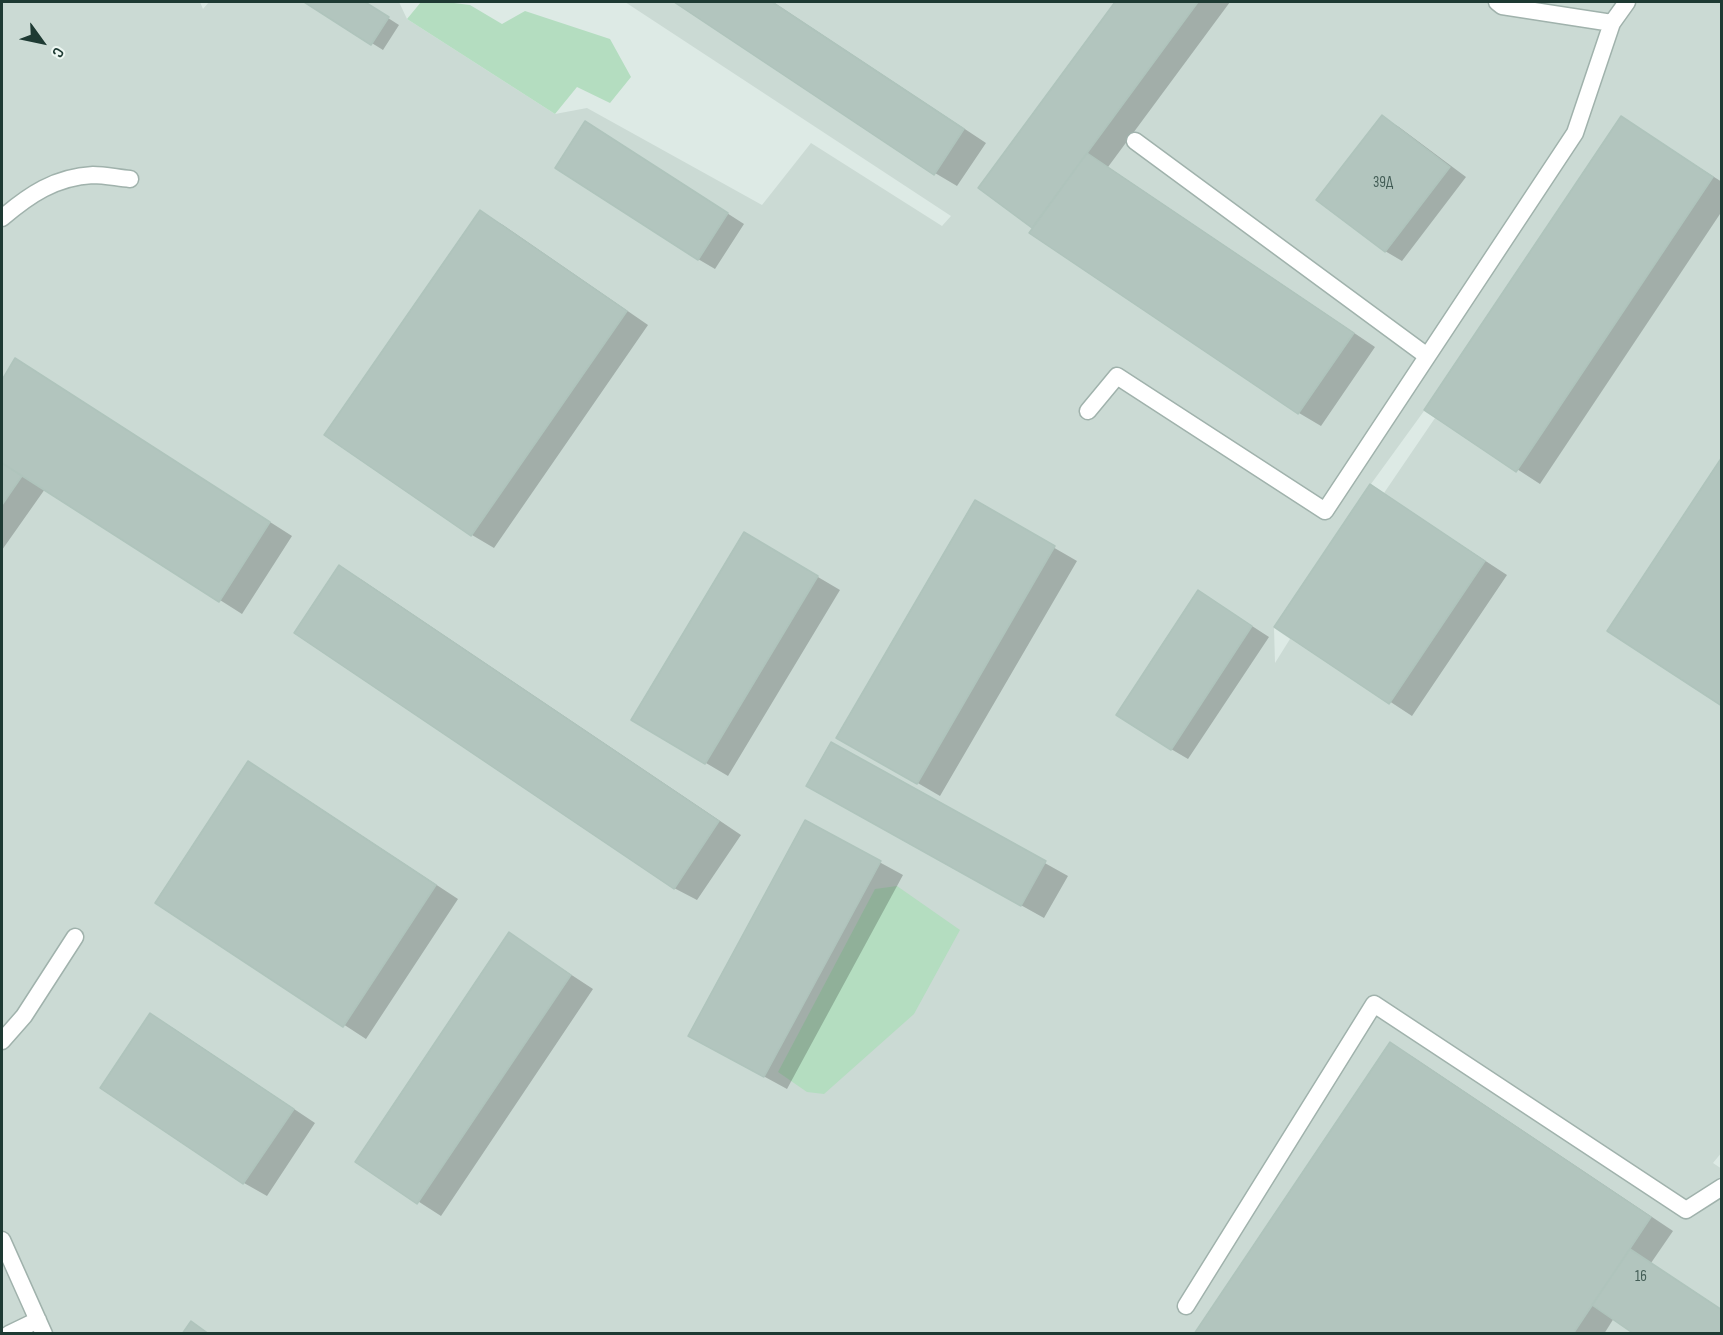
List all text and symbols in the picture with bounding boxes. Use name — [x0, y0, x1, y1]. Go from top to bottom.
north arrow — [12, 12, 72, 72]
text: С — [47, 43, 68, 61]
house number: 39Д — [1373, 174, 1393, 192]
house number: 16 — [1635, 1268, 1647, 1286]

